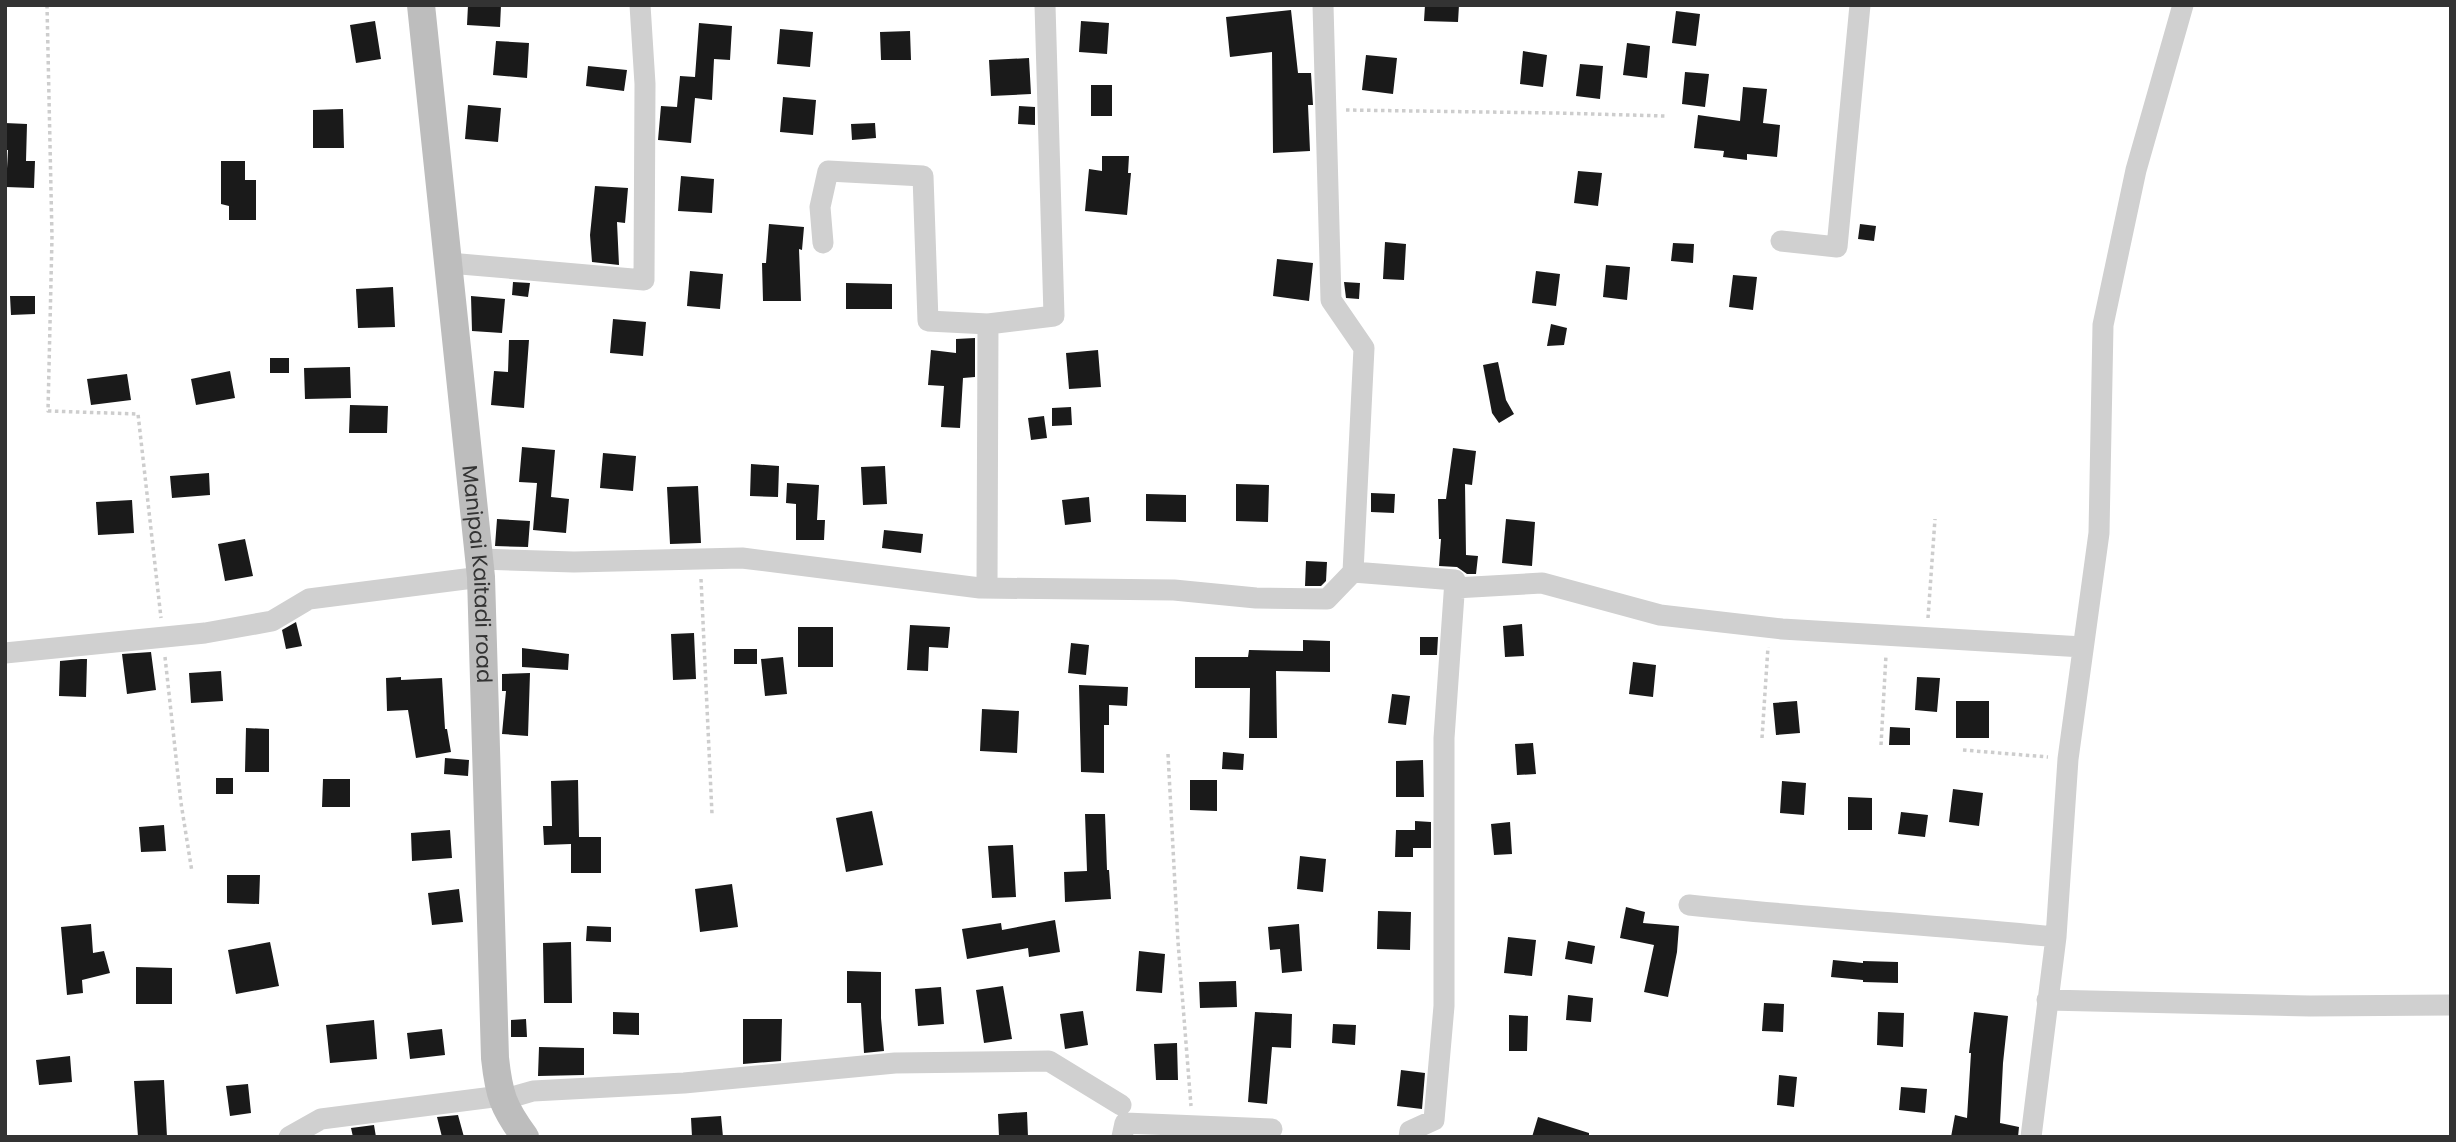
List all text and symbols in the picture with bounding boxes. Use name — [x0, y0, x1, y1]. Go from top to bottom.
street label: Manipai Kaitadi road — [455, 464, 499, 684]

